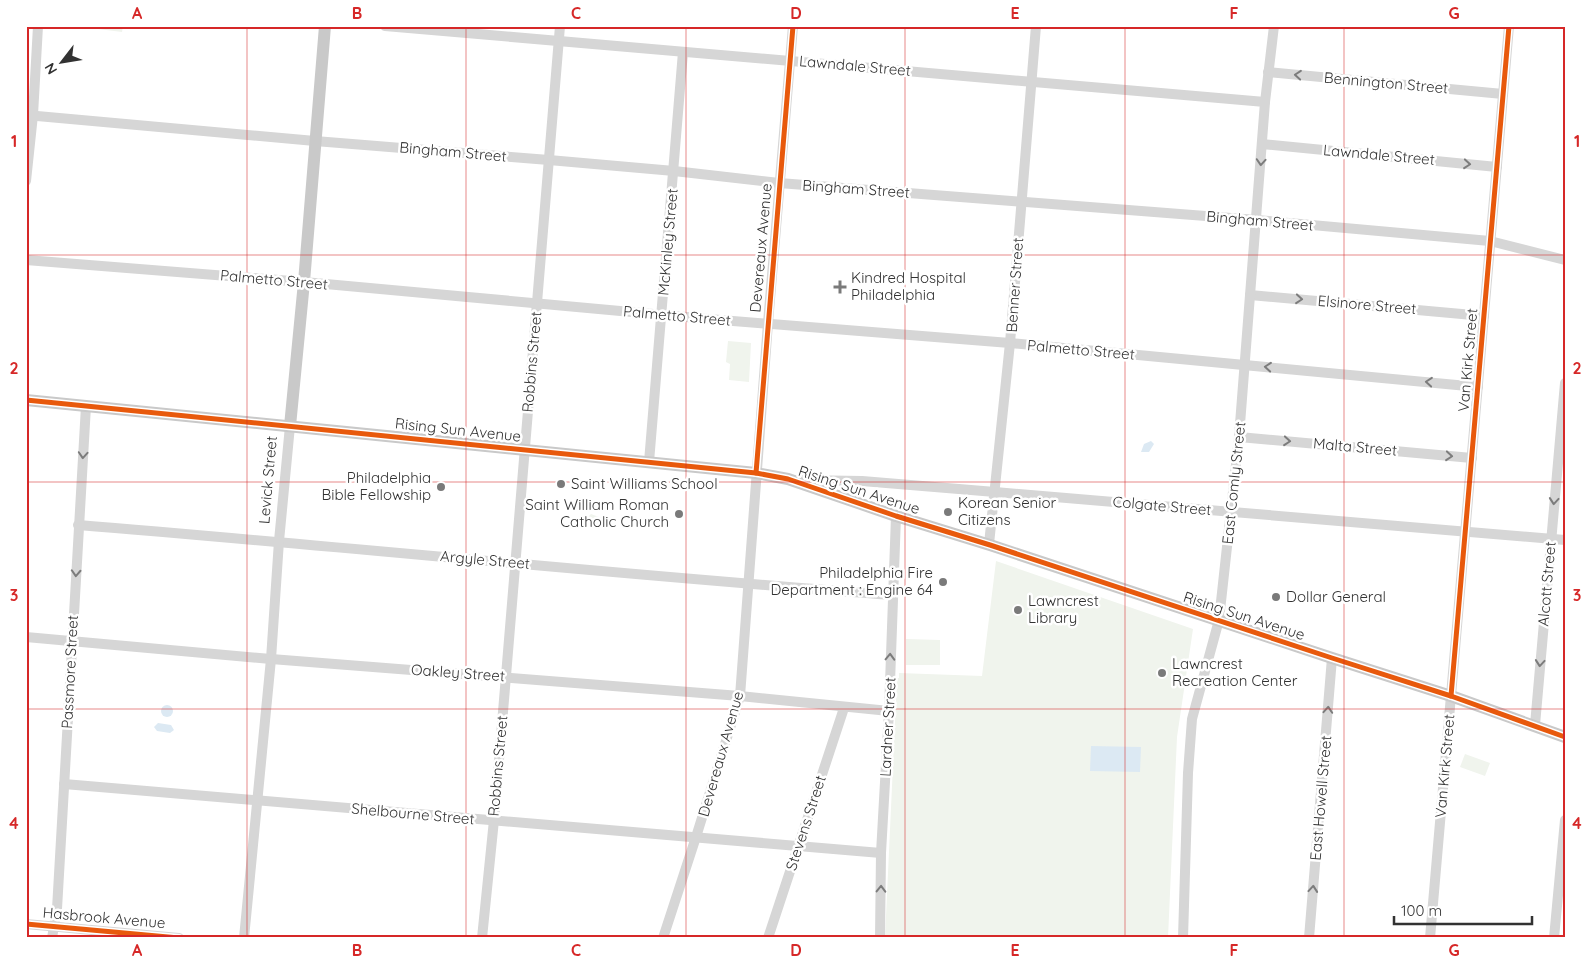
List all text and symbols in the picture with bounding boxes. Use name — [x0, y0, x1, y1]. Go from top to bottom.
text: A — [132, 3, 143, 23]
text: B — [352, 3, 362, 23]
text: C — [571, 3, 581, 23]
text: D — [790, 3, 802, 23]
text: E — [1010, 3, 1020, 23]
text: F — [1230, 3, 1239, 23]
text: G — [1448, 3, 1460, 23]
north arrow — [38, 38, 88, 88]
street label: Lawndale Street — [798, 51, 912, 80]
text: N — [40, 60, 61, 78]
street label: Bennington Street — [1323, 68, 1449, 97]
one-way arrow — [1293, 70, 1301, 81]
text: 1 — [11, 131, 17, 151]
text: 1 — [1574, 131, 1580, 151]
street label: Bingham Street — [399, 137, 507, 166]
street label: Lawndale Street — [1322, 140, 1436, 169]
one-way arrow — [1255, 158, 1266, 166]
one-way arrow — [1464, 158, 1472, 169]
street label: Bingham Street — [802, 175, 910, 202]
street label: Devereaux Avenue — [745, 182, 776, 313]
street label: McKinley Street — [653, 188, 682, 296]
street label: Bingham Street — [1206, 206, 1314, 235]
street label: Benner Street — [1002, 237, 1027, 333]
street label: Palmetto Street — [220, 265, 329, 294]
place label: Kindred Hospital Philadelphia — [851, 268, 966, 304]
marker: Kindred Hospital Philadelphia — [833, 280, 847, 294]
street label: Elsinore Street — [1317, 291, 1417, 318]
one-way arrow — [1295, 293, 1303, 304]
street label: Palmetto Street — [623, 301, 732, 330]
street label: Van Kirk Street — [1454, 307, 1481, 413]
street label: Robbins Street — [518, 311, 545, 413]
street label: Palmetto Street — [1027, 335, 1136, 364]
text: 2 — [9, 358, 19, 378]
text: 2 — [1572, 358, 1582, 378]
one-way arrow — [1263, 362, 1271, 373]
one-way arrow — [1425, 377, 1433, 388]
street label: Rising Sun Avenue — [394, 413, 522, 446]
street label: East Comly Street — [1218, 421, 1249, 545]
street label: Malta Street — [1312, 433, 1398, 460]
street label: Levick Street — [254, 435, 281, 525]
one-way arrow — [1284, 436, 1292, 447]
one-way arrow — [1446, 450, 1454, 461]
one-way arrow — [78, 451, 89, 459]
street label: Rising Sun Avenue — [796, 461, 922, 518]
place label: Philadelphia Bible Fellowship — [321, 468, 431, 504]
place label: Saint Williams School — [571, 474, 718, 493]
marker: Saint Williams School — [555, 478, 567, 490]
marker: Philadelphia Bible Fellowship — [435, 481, 447, 493]
street label: Colgate Street — [1112, 492, 1212, 519]
place label: Korean Senior Citizens — [958, 493, 1057, 529]
place label: Saint William Roman Catholic Church — [525, 495, 669, 531]
one-way arrow — [1549, 497, 1560, 505]
marker: Korean Senior Citizens — [942, 506, 954, 518]
marker: Saint William Roman Catholic Church — [673, 508, 685, 520]
street label: Alcott Street — [1533, 541, 1560, 627]
street label: Argyle Street — [439, 546, 531, 573]
place label: Philadelphia Fire Department : Engine 64 — [770, 563, 933, 599]
one-way arrow — [70, 570, 81, 578]
marker: Philadelphia Fire Department : Engine 64 — [937, 576, 949, 588]
text: 3 — [10, 585, 18, 605]
text: 3 — [1573, 585, 1581, 605]
street label: Rising Sun Avenue — [1181, 587, 1307, 644]
place label: Dollar General — [1286, 587, 1386, 606]
place label: Lawncrest Library — [1028, 591, 1099, 627]
marker: Dollar General — [1270, 591, 1282, 603]
marker: Lawncrest Library — [1012, 604, 1024, 616]
street label: Passmore Street — [57, 615, 82, 729]
one-way arrow — [885, 652, 896, 660]
place label: Lawncrest Recreation Center — [1172, 654, 1298, 690]
one-way arrow — [1535, 659, 1546, 667]
street label: Oakley Street — [411, 660, 506, 685]
marker: Lawncrest Recreation Center — [1156, 667, 1168, 679]
street label: Lardner Street — [875, 677, 900, 777]
street label: Devereaux Avenue — [694, 689, 748, 819]
one-way arrow — [1322, 706, 1333, 714]
street label: Van Kirk Street — [1431, 713, 1458, 819]
street label: Robbins Street — [484, 715, 511, 817]
street label: East Howell Street — [1306, 735, 1335, 861]
street label: Stevens Street — [781, 773, 830, 873]
street label: Shelbourne Street — [351, 799, 475, 828]
text: 4 — [9, 813, 19, 833]
text: 4 — [1572, 813, 1582, 833]
one-way arrow — [875, 885, 886, 893]
one-way arrow — [1307, 885, 1318, 893]
scale bar — [1394, 894, 1531, 926]
text: 100 m — [1401, 901, 1442, 920]
street label: Hasbrook Avenue — [42, 903, 166, 932]
text: A — [132, 940, 143, 960]
text: B — [352, 940, 362, 960]
text: C — [571, 940, 581, 960]
text: D — [790, 940, 802, 960]
text: E — [1010, 940, 1020, 960]
text: F — [1230, 940, 1239, 960]
text: G — [1448, 940, 1460, 960]

